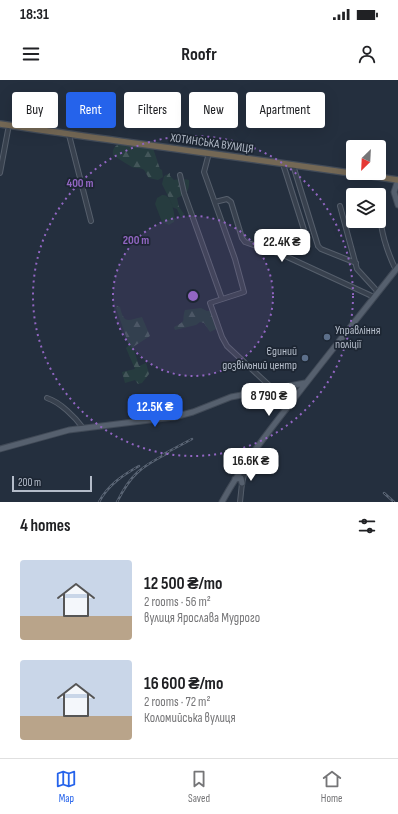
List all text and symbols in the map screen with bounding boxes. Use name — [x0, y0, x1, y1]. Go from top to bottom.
text: 18:31 — [20, 5, 49, 24]
icon: menu — [20, 43, 42, 65]
icon: person — [356, 43, 378, 65]
text: Roofr — [181, 44, 217, 65]
chip: Buy — [12, 92, 58, 128]
chip: Rent — [66, 92, 116, 128]
chip: Filters — [124, 92, 181, 128]
chip: New — [189, 92, 238, 128]
chip: Apartment — [246, 92, 325, 128]
street label: ХОТИНСЬКА ВУЛИЦЯ — [168, 130, 254, 157]
north arrow — [346, 140, 386, 180]
map controls — [346, 140, 386, 228]
text: 400 m — [67, 176, 93, 191]
button: layers — [346, 188, 386, 228]
pin: 22.4K ₴ — [245, 229, 319, 263]
text: 200 m — [123, 233, 149, 248]
text: 22.4K ₴ — [263, 234, 301, 250]
centre of rings — [186, 289, 200, 303]
place label: Управління поліції — [335, 323, 381, 352]
marker: Управління поліції — [322, 332, 332, 342]
place label: Єдиний дозвільний центр — [222, 344, 297, 373]
marker: Єдиний дозвільний центр — [300, 353, 310, 363]
pin: 8 790 ₴ — [232, 383, 306, 417]
text: 8 790 ₴ — [251, 388, 287, 404]
pin: 12.5K ₴ — [118, 394, 192, 428]
text: 12.5K ₴ — [137, 399, 173, 415]
pin: 16.6K ₴ — [214, 448, 288, 482]
text: 16.6K ₴ — [233, 453, 269, 469]
scale bar — [12, 474, 92, 493]
text: 200 m — [18, 476, 41, 489]
icon: filters — [356, 515, 378, 537]
text: 4 homes — [20, 516, 71, 536]
text: 12 500 ₴/mo — [144, 574, 222, 594]
icon: home — [52, 576, 100, 624]
text: 2 rooms · 56 m² — [144, 594, 211, 610]
text: вулиця Ярослава Мудрого — [144, 610, 260, 626]
text: 16 600 ₴/mo — [144, 674, 223, 694]
icon: home — [52, 676, 100, 724]
text: 2 rooms · 72 m² — [144, 694, 210, 710]
text: Коломийська вулиця — [144, 710, 235, 726]
tab: Map — [55, 768, 77, 805]
tab: Saved — [188, 768, 210, 805]
tab: Home — [321, 768, 343, 805]

